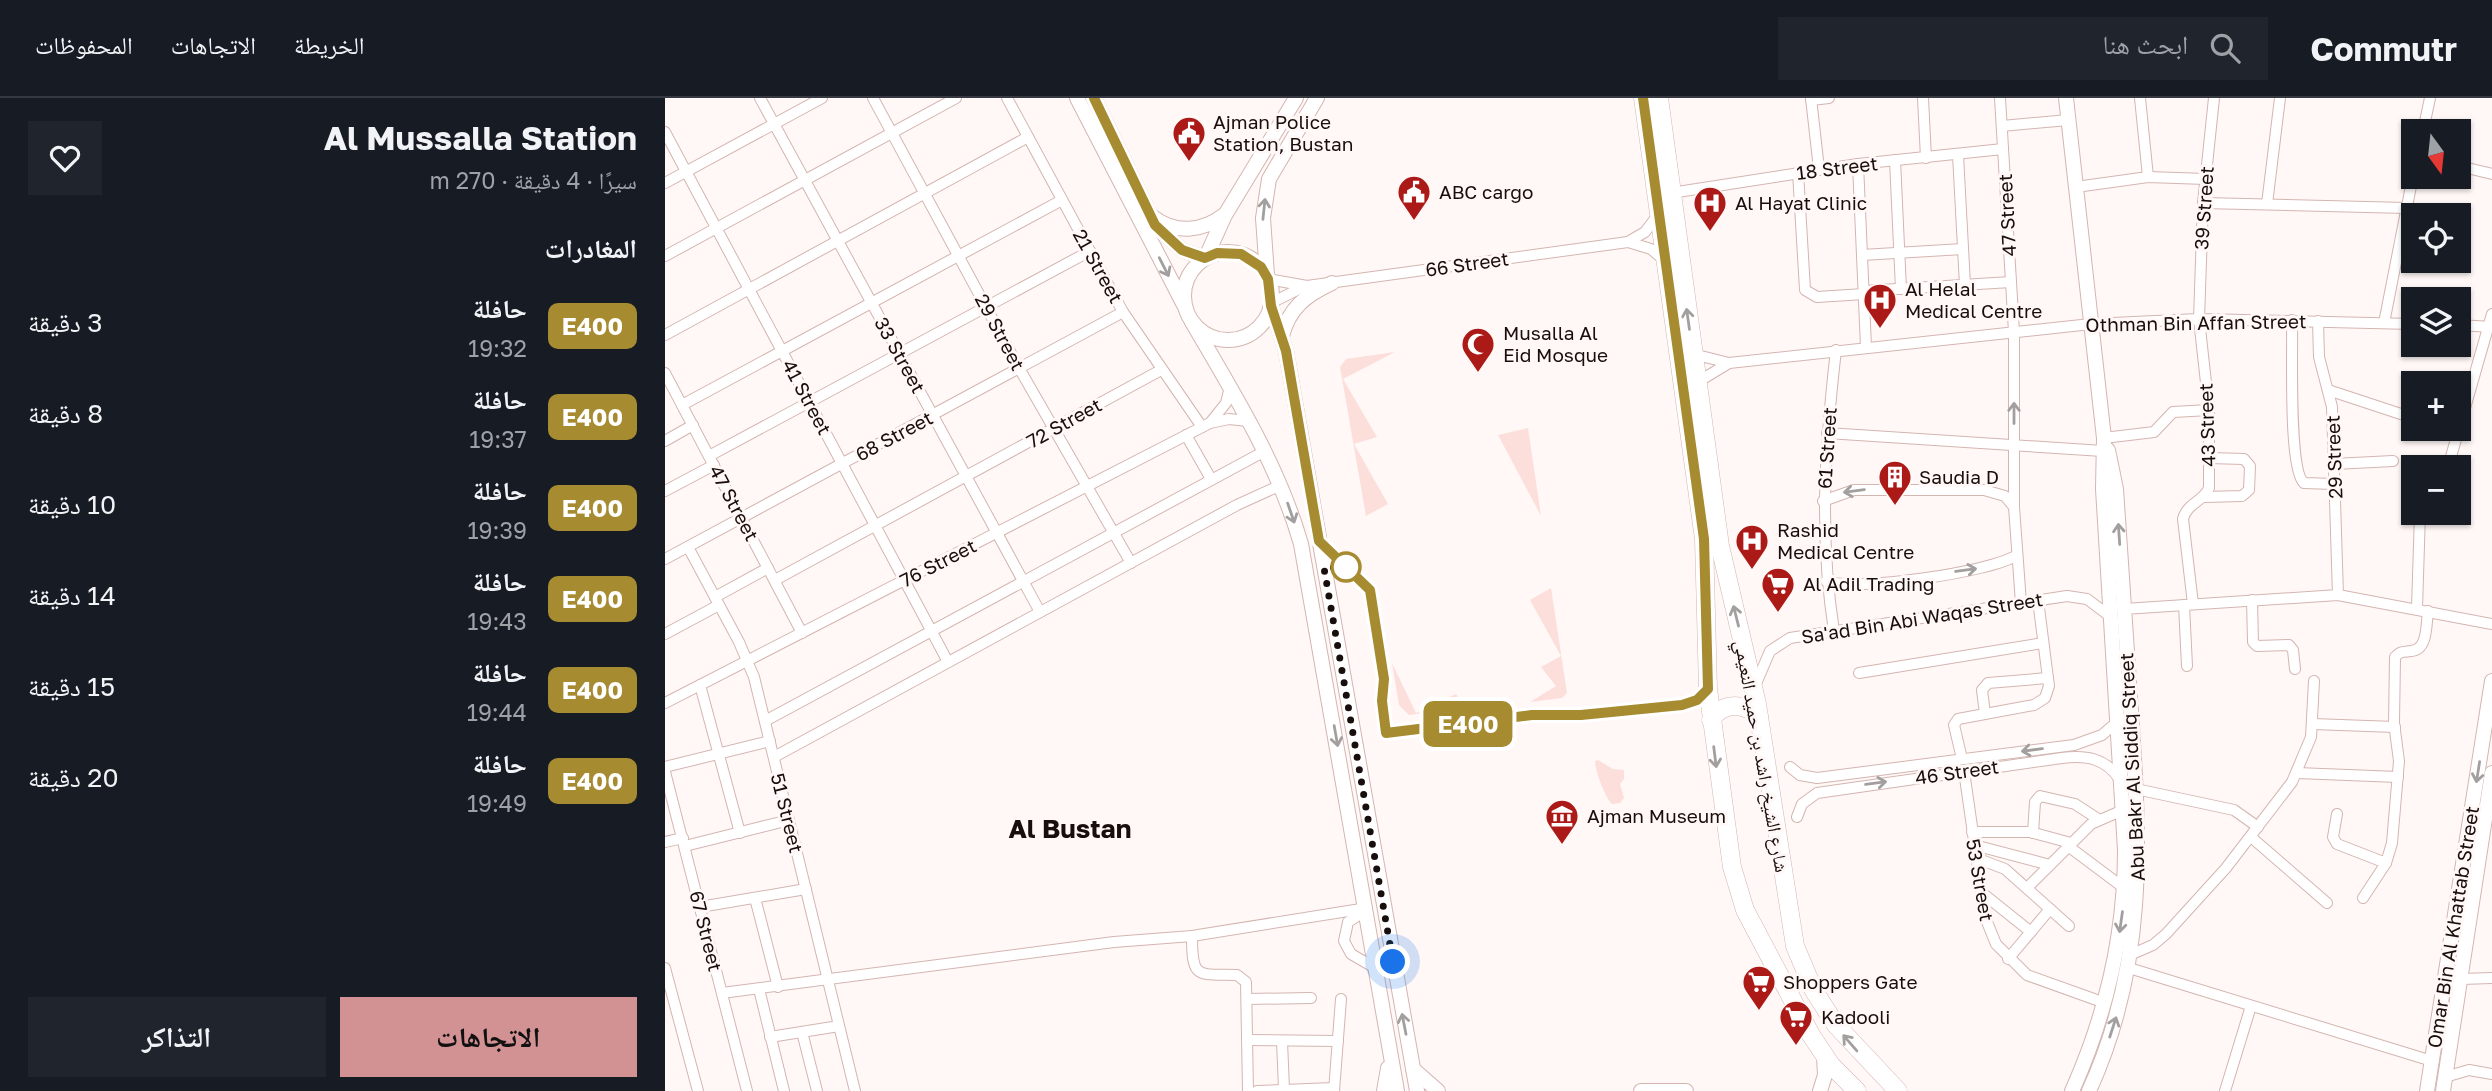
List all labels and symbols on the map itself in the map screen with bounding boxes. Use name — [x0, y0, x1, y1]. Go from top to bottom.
place label: Ajman Police Station, Bustan — [1213, 110, 1353, 155]
public building icon: Ajman Police Station, Bustan — [1170, 114, 1208, 163]
north arrow — [2401, 119, 2471, 189]
street label: 18 Street — [1795, 151, 1879, 184]
street label: 39 Street — [2189, 165, 2218, 250]
public building icon: ABC cargo — [1395, 173, 1433, 222]
street label: 47 Street — [1993, 173, 2020, 257]
place label: ABC cargo — [1439, 180, 1533, 203]
hospital icon: Al Hayat Clinic — [1691, 184, 1729, 233]
place label: Al Hayat Clinic — [1735, 191, 1867, 214]
one-way arrow — [1258, 198, 1271, 220]
street label: 21 Street — [1069, 225, 1128, 307]
street label: 66 Street — [1424, 246, 1510, 281]
one-way arrow — [1158, 257, 1172, 277]
place label: Al Helal Medical Centre — [1905, 277, 2042, 322]
hospital icon: Al Helal Medical Centre — [1861, 281, 1899, 330]
street label: 29 Street — [971, 289, 1030, 374]
one-way arrow — [1681, 308, 1694, 331]
street label: Othman Bin Affan Street — [2085, 309, 2307, 336]
street label: 33 Street — [870, 313, 931, 397]
place label: Musalla Al Eid Mosque — [1503, 321, 1608, 366]
mosque icon: Musalla Al Eid Mosque — [1459, 325, 1497, 374]
street label: 41 Street — [778, 355, 837, 438]
street label: 43 Street — [2194, 383, 2219, 467]
street label: 72 Street — [1022, 393, 1105, 453]
one-way arrow — [2007, 401, 2021, 424]
street label: 68 Street — [851, 406, 936, 465]
street label: 61 Street — [1812, 406, 1841, 490]
street label: 29 Street — [2321, 415, 2346, 499]
building icon: Saudia D — [1876, 458, 1914, 507]
street label: 47 Street — [705, 461, 764, 545]
place label: Saudia D — [1919, 465, 1999, 488]
one-way arrow — [1843, 484, 1866, 497]
one-way arrow — [1286, 501, 1298, 523]
place label: Rashid Medical Centre — [1777, 518, 1914, 563]
hospital icon: Rashid Medical Centre — [1733, 522, 1771, 571]
one-way arrow — [2112, 523, 2125, 545]
street label: 76 Street — [896, 534, 980, 592]
unlabelled marker — [1331, 552, 1361, 582]
one-way arrow — [1954, 563, 1977, 576]
supermarket icon: Al Adil Trading — [1759, 565, 1797, 614]
place label: Al Adil Trading — [1803, 572, 1935, 595]
street label: Sa'ad Bin Abi Waqas Street — [1799, 587, 2044, 648]
one-way arrow — [1729, 605, 1742, 628]
street label: شارع الشيخ راشد بن حميد النعيمي — [1726, 638, 1794, 875]
street label: Abu Bakr Al Siddiq Street — [2114, 652, 2149, 882]
line badge: E400 — [1419, 701, 1517, 747]
one-way arrow — [1330, 724, 1343, 747]
one-way arrow — [2021, 744, 2044, 757]
one-way arrow — [1709, 745, 1722, 768]
street label: 46 Street — [1914, 754, 2000, 789]
one-way arrow — [2471, 760, 2484, 783]
street label: 51 Street — [767, 771, 808, 855]
one-way arrow — [1865, 776, 1887, 789]
museum icon: Ajman Museum — [1543, 797, 1581, 846]
place label: Ajman Museum — [1587, 804, 1726, 827]
street label: Omar Bin Al Khattab Street — [2422, 804, 2483, 1050]
district label: Al Bustan — [1009, 813, 1131, 844]
street label: 53 Street — [1962, 837, 1999, 923]
street label: 67 Street — [685, 888, 728, 974]
one-way arrow — [2115, 910, 2128, 933]
your location — [1375, 944, 1410, 979]
supermarket icon: Shoppers Gate — [1740, 963, 1778, 1012]
place label: Shoppers Gate — [1783, 970, 1917, 993]
supermarket icon: Kadooli — [1777, 998, 1815, 1047]
place label: Kadooli — [1821, 1005, 1890, 1028]
one-way arrow — [1397, 1013, 1410, 1036]
one-way arrow — [2108, 1017, 2121, 1039]
one-way arrow — [1842, 1034, 1858, 1052]

